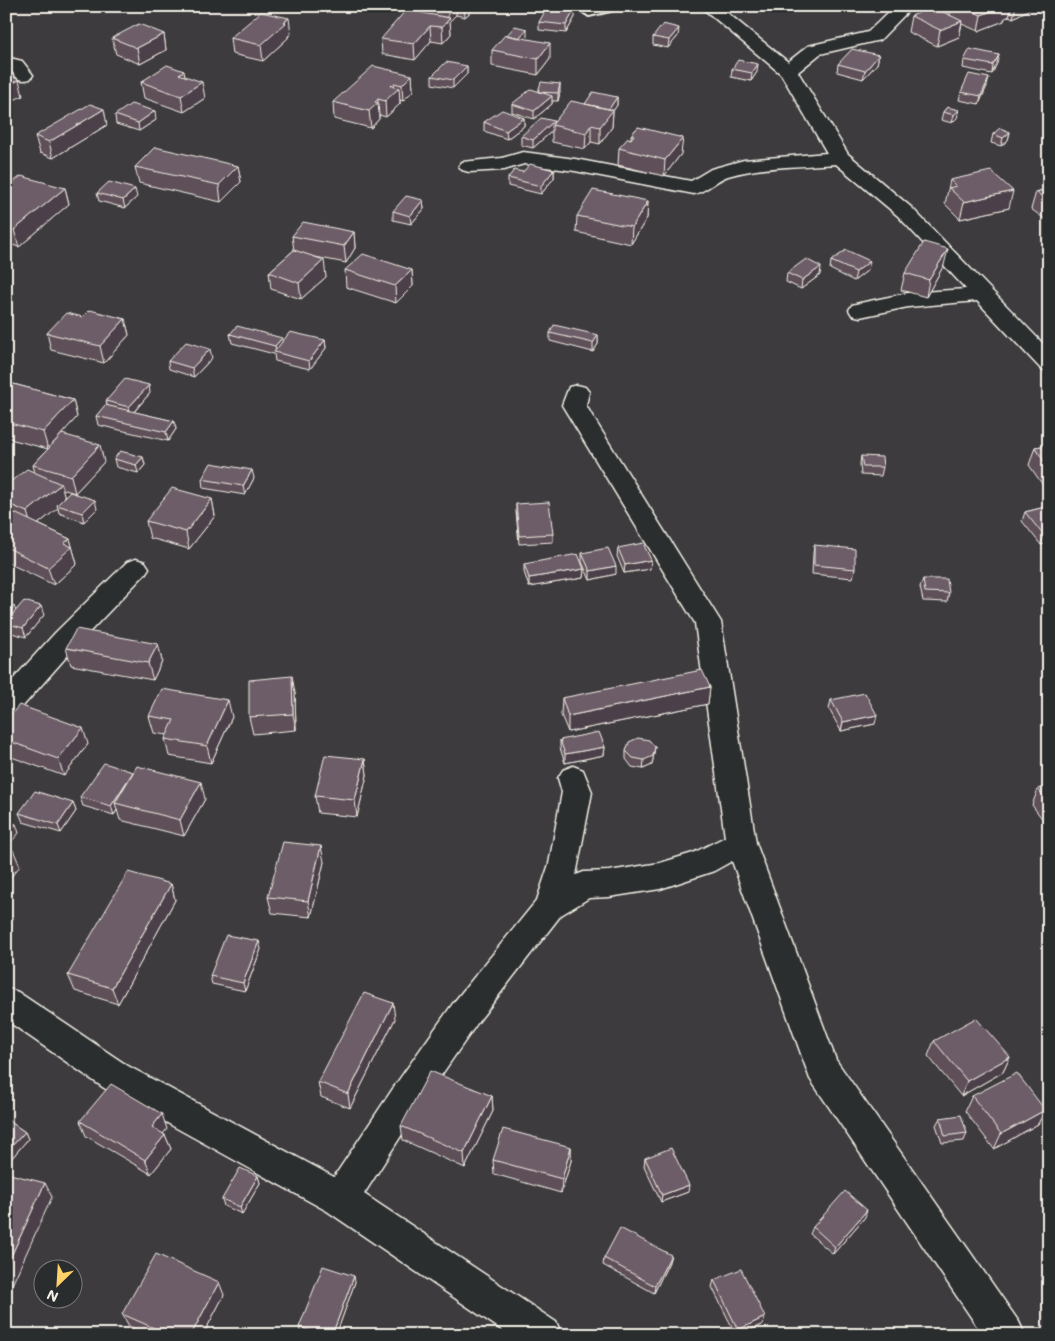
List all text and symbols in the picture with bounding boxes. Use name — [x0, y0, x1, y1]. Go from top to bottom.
north arrow — [32, 1258, 82, 1308]
text: N — [43, 1285, 61, 1307]

